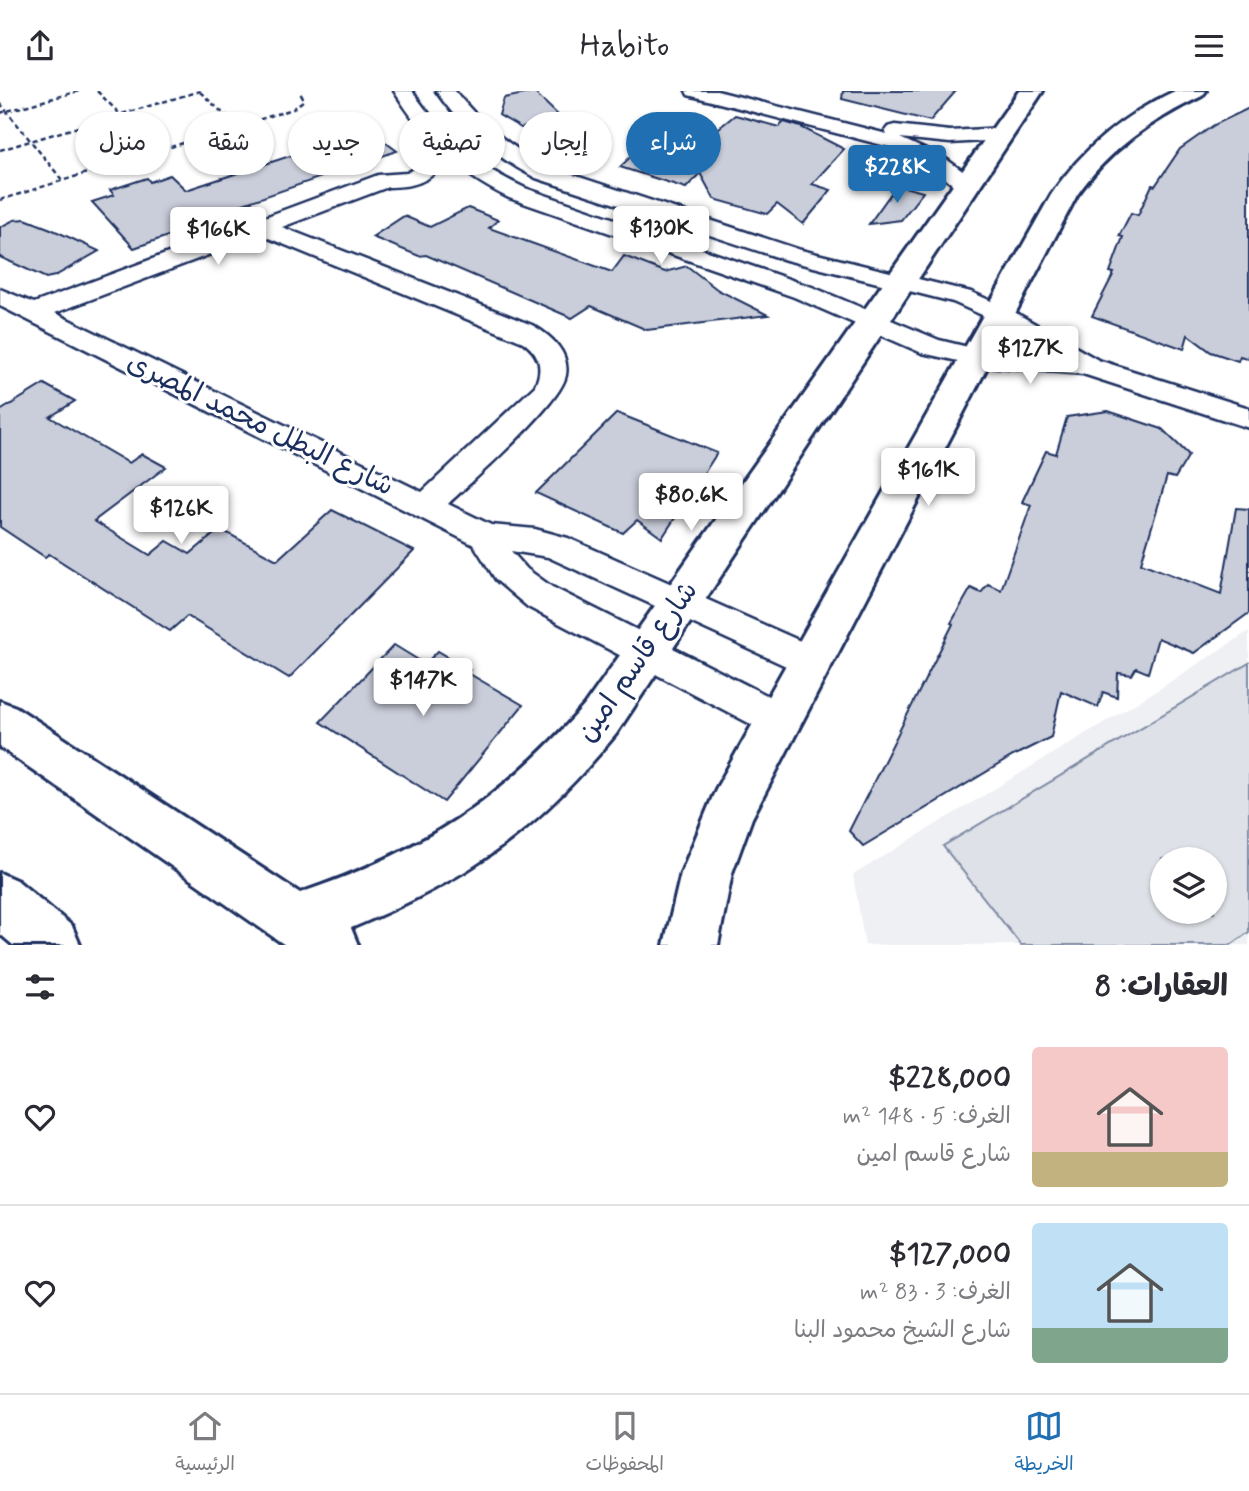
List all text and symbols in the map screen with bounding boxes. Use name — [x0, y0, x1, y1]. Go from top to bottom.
text: Habito — [580, 25, 669, 67]
icon: share — [21, 27, 59, 65]
icon: menu — [1190, 27, 1228, 65]
chip: منزل — [75, 112, 170, 175]
chip: شقة — [184, 112, 274, 175]
chip: جديد — [288, 112, 385, 175]
chip: تصفية — [399, 112, 505, 175]
chip: إيجار — [519, 112, 612, 175]
chip: شراء — [626, 112, 721, 175]
pin: $228K — [848, 145, 946, 205]
text: $228K — [864, 153, 930, 183]
pin: $166K — [169, 207, 267, 267]
pin: $130K — [612, 207, 710, 266]
text: $130K — [629, 214, 693, 244]
text: $166K — [186, 215, 250, 245]
pin: $127K — [981, 327, 1079, 386]
text: $127K — [997, 334, 1063, 364]
street label: شارع البطل محمد المصرى — [120, 344, 400, 506]
pin: $161K — [879, 449, 977, 508]
text: $161K — [897, 456, 959, 486]
pin: $80.6K — [634, 473, 748, 533]
text: $80.6K — [655, 481, 727, 511]
pin: $126K — [132, 487, 230, 546]
text: $126K — [149, 494, 213, 524]
street label: شارع قاسم امين — [569, 574, 708, 750]
pin: $147K — [374, 659, 472, 718]
text: $147K — [390, 666, 456, 696]
map controls — [1150, 847, 1227, 924]
button: layers — [1150, 847, 1227, 924]
text: العقارات: 8 — [1094, 967, 1228, 1006]
icon: filters — [21, 968, 59, 1006]
text: $228,000 — [888, 1059, 1011, 1098]
icon: home — [1088, 1075, 1172, 1159]
icon: heart — [21, 1098, 59, 1136]
text: الغرف: 5 · 148 m² — [843, 1102, 1011, 1132]
text: شارع قاسم امين — [856, 1140, 1011, 1170]
text: $127,000 — [889, 1235, 1011, 1274]
icon: home — [1088, 1251, 1172, 1335]
icon: heart — [21, 1274, 59, 1312]
text: الغرف: 3 · 83 m² — [860, 1278, 1011, 1308]
text: شارع الشيخ محمود البنا — [794, 1316, 1011, 1346]
tab: الرئيسية — [175, 1407, 235, 1480]
tab: المحفوظات — [586, 1407, 664, 1480]
tab: الخريطة — [1014, 1407, 1074, 1480]

